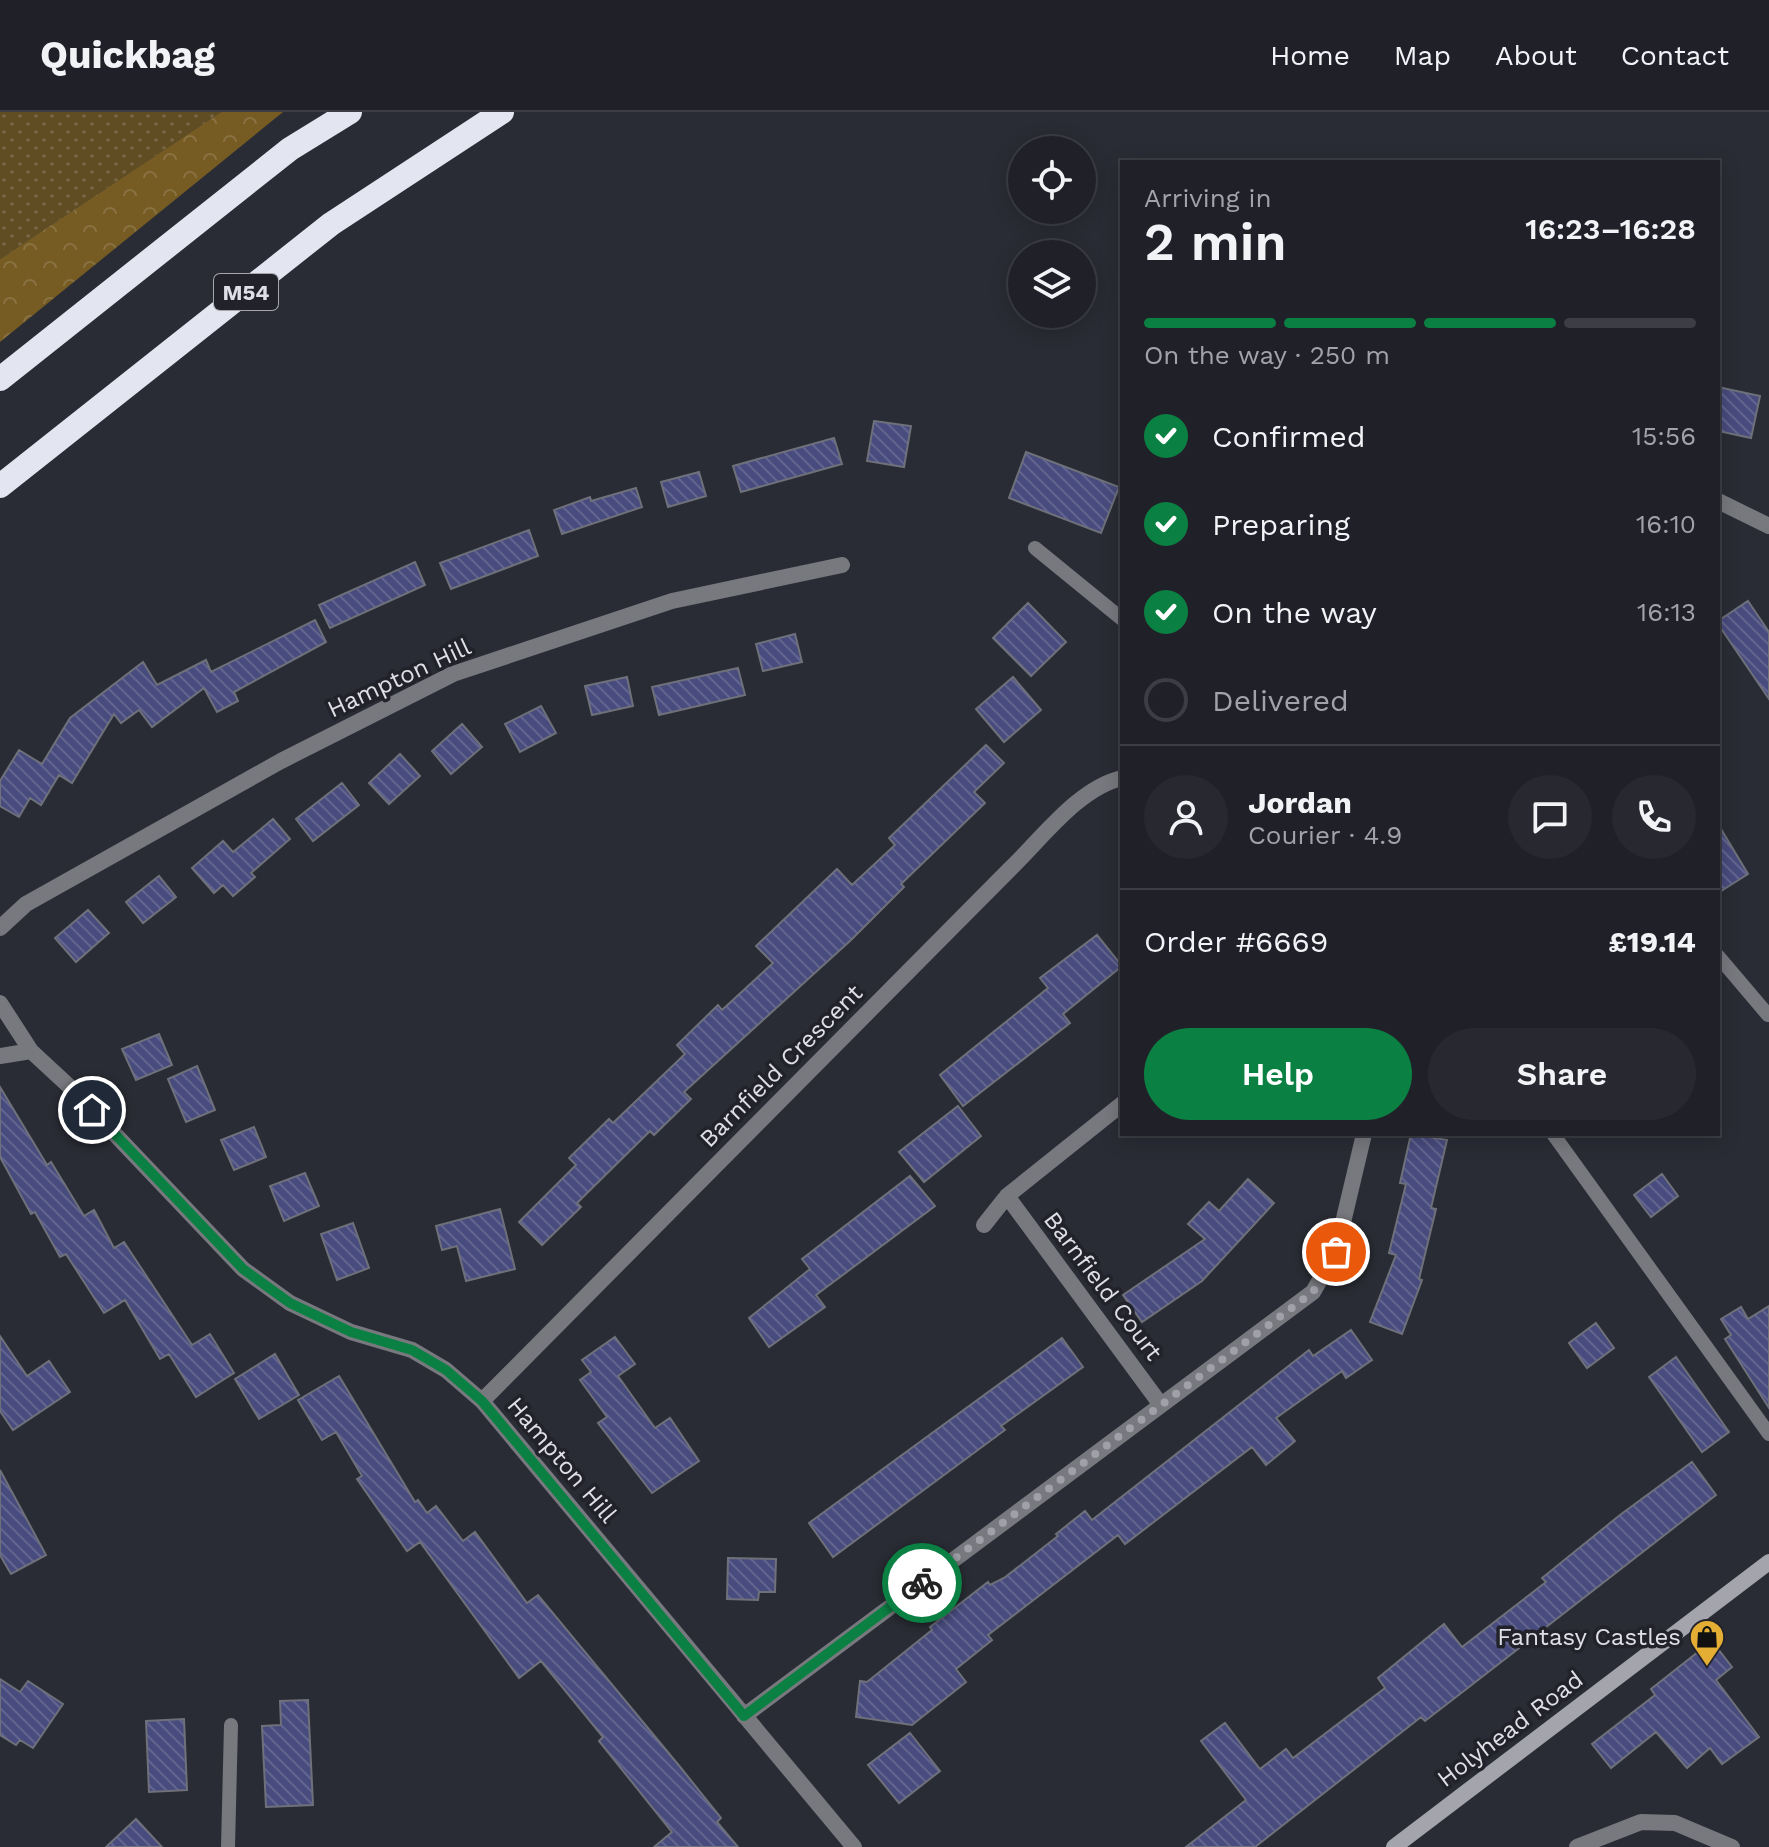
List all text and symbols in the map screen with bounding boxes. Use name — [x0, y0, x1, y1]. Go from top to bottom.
text: Quickbag — [40, 33, 215, 77]
text: Home — [1270, 39, 1350, 72]
text: Map — [1394, 39, 1451, 72]
text: About — [1495, 39, 1577, 72]
text: Contact — [1621, 39, 1729, 72]
map controls — [1008, 136, 1096, 328]
button: locate — [1008, 136, 1096, 224]
text: Arriving in — [1144, 183, 1272, 213]
text: 16:23–16:28 — [1525, 211, 1696, 246]
text: 2 min — [1144, 212, 1287, 273]
button: layers — [1008, 240, 1096, 328]
road number: M54 — [214, 274, 278, 310]
text: On the way · 250 m — [1144, 340, 1390, 370]
icon: check — [1144, 414, 1188, 458]
text: Confirmed — [1212, 419, 1366, 454]
text: 15:56 — [1632, 421, 1696, 451]
icon: check — [1144, 502, 1188, 546]
text: Preparing — [1212, 507, 1350, 542]
text: 16:10 — [1636, 509, 1696, 539]
icon: check — [1144, 590, 1188, 634]
text: On the way — [1212, 595, 1377, 630]
text: 16:13 — [1637, 597, 1696, 627]
street label: Hampton Hill — [323, 632, 476, 723]
text: Delivered — [1212, 683, 1349, 718]
button: person — [1144, 775, 1228, 859]
button: chat — [1508, 775, 1592, 859]
button: phone — [1612, 775, 1696, 859]
text: Jordan — [1248, 785, 1352, 820]
text: Courier · 4.9 — [1248, 820, 1402, 850]
text: Order #6669 — [1144, 924, 1328, 959]
text: £19.14 — [1608, 924, 1696, 959]
street label: Barnfield Crescent — [694, 979, 868, 1153]
button: Help — [1144, 1028, 1412, 1120]
button: Share — [1428, 1028, 1696, 1120]
pin — [58, 1076, 126, 1144]
icon: home — [70, 1088, 114, 1132]
street label: Barnfield Court — [1038, 1206, 1168, 1366]
pin — [1302, 1218, 1370, 1286]
icon: bag — [1314, 1230, 1358, 1274]
street label: Hampton Hill — [501, 1392, 623, 1529]
courier — [882, 1543, 962, 1623]
icon: bike — [900, 1561, 944, 1605]
shop icon: Fantasy Castles — [1688, 1618, 1726, 1668]
place label: Fantasy Castles — [1497, 1623, 1681, 1651]
street label: Holyhead Road — [1432, 1665, 1588, 1793]

